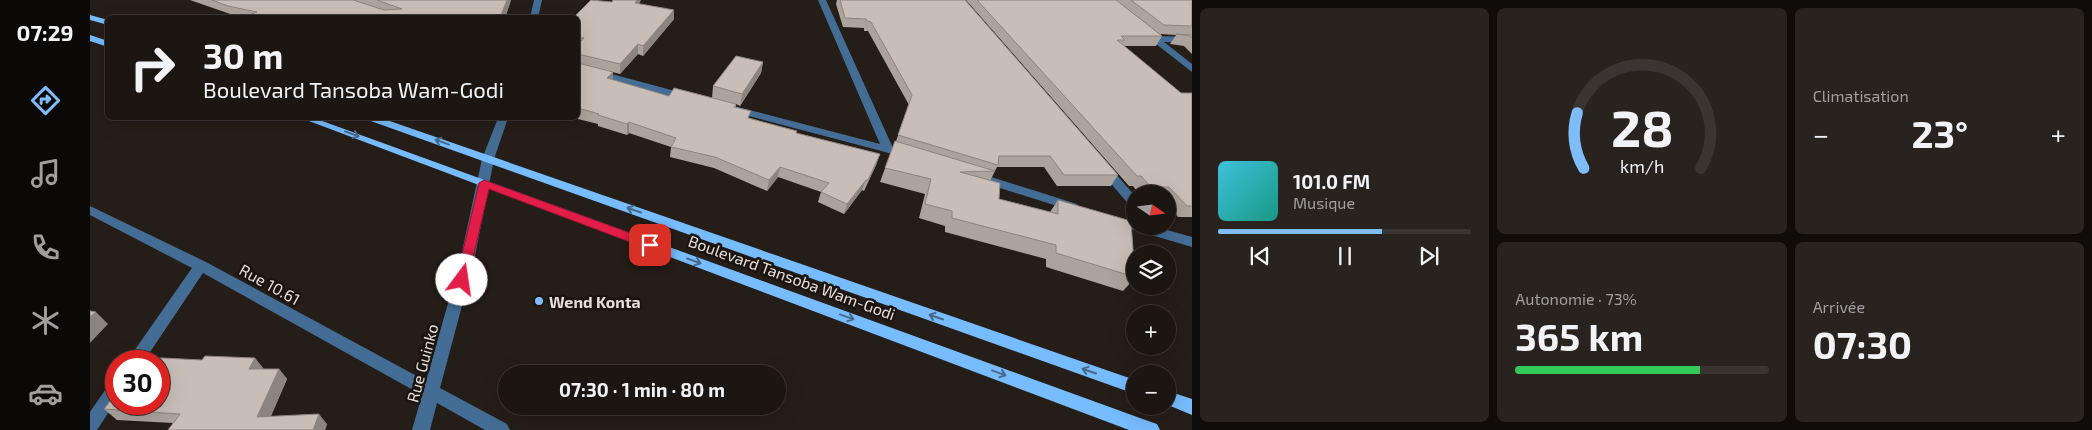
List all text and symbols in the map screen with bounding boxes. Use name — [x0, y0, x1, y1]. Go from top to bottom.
text: 07:29 — [17, 19, 73, 45]
text: 30 m — [203, 34, 283, 76]
icon: right — [120, 35, 185, 100]
text: Boulevard Tansoba Wam-Godi — [203, 76, 504, 102]
icon: directions — [28, 83, 63, 118]
text: Climatisation — [1813, 86, 1909, 105]
text: 28 — [1611, 95, 1673, 157]
text: 23° — [1911, 110, 1968, 156]
text: − — [1813, 117, 1829, 151]
text: + — [2051, 117, 2066, 151]
one-way arrow — [344, 130, 359, 139]
one-way arrow — [435, 137, 450, 146]
text: km/h — [1620, 155, 1664, 177]
icon: music — [28, 156, 63, 191]
text: 101.0 FM — [1293, 170, 1370, 193]
north arrow — [1126, 185, 1176, 235]
map controls — [1126, 185, 1176, 415]
text: Musique — [1293, 193, 1355, 212]
one-way arrow — [627, 205, 642, 214]
pin — [629, 224, 671, 266]
icon: phone — [28, 230, 63, 265]
icon: arrive — [636, 231, 664, 259]
street label: Boulevard Tansoba Wam-Godi — [686, 231, 898, 323]
icon: previous — [1246, 242, 1274, 270]
icon: pause — [1331, 242, 1359, 270]
icon: next — [1415, 242, 1443, 270]
button: layers — [1126, 245, 1176, 295]
position arrow — [435, 253, 487, 305]
one-way arrow — [686, 257, 702, 266]
street label: Rue 10.61 — [236, 260, 304, 308]
text: Autonomie · 73% — [1515, 289, 1637, 308]
place label: Wend Konta — [549, 292, 641, 311]
marker: Wend Konta — [533, 295, 545, 307]
text: Arrivée — [1813, 297, 1865, 316]
icon: climate — [28, 303, 63, 338]
button: + — [1126, 305, 1176, 355]
one-way arrow — [928, 312, 944, 321]
one-way arrow — [839, 313, 854, 322]
text: 365 km — [1515, 313, 1643, 359]
text: 07:30 — [1813, 321, 1912, 367]
street label: Rue Guinko — [402, 322, 442, 404]
speed limit sign: 30 — [105, 350, 170, 415]
button: − — [1126, 365, 1176, 415]
one-way arrow — [1082, 366, 1097, 375]
one-way arrow — [991, 369, 1007, 378]
icon: car — [28, 376, 63, 411]
text: 07:30 · 1 min · 80 m — [559, 378, 725, 401]

